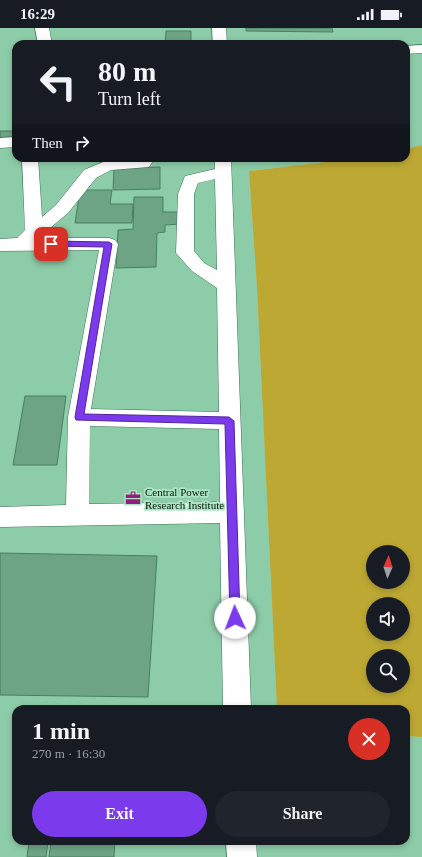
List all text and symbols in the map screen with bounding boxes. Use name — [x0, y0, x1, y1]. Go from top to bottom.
text: 16:29 — [20, 6, 55, 22]
icon: left — [32, 56, 84, 108]
text: 80 m — [98, 56, 156, 87]
text: Turn left — [98, 89, 161, 109]
icon: right — [71, 132, 93, 154]
text: Then — [32, 135, 63, 151]
pin — [34, 227, 68, 261]
icon: arrive — [40, 233, 62, 255]
place label: Central Power Research Institute — [145, 486, 224, 511]
office icon: Central Power Research Institute — [124, 489, 142, 507]
north arrow — [366, 545, 410, 589]
map controls — [366, 545, 410, 693]
position arrow — [214, 597, 256, 639]
button: sound — [366, 597, 410, 641]
button: search — [366, 649, 410, 693]
text: 1 min — [32, 718, 90, 744]
button: close — [348, 718, 390, 760]
text: 270 m · 16:30 — [32, 746, 105, 761]
button: Exit — [32, 791, 207, 837]
button: Share — [215, 791, 390, 837]

